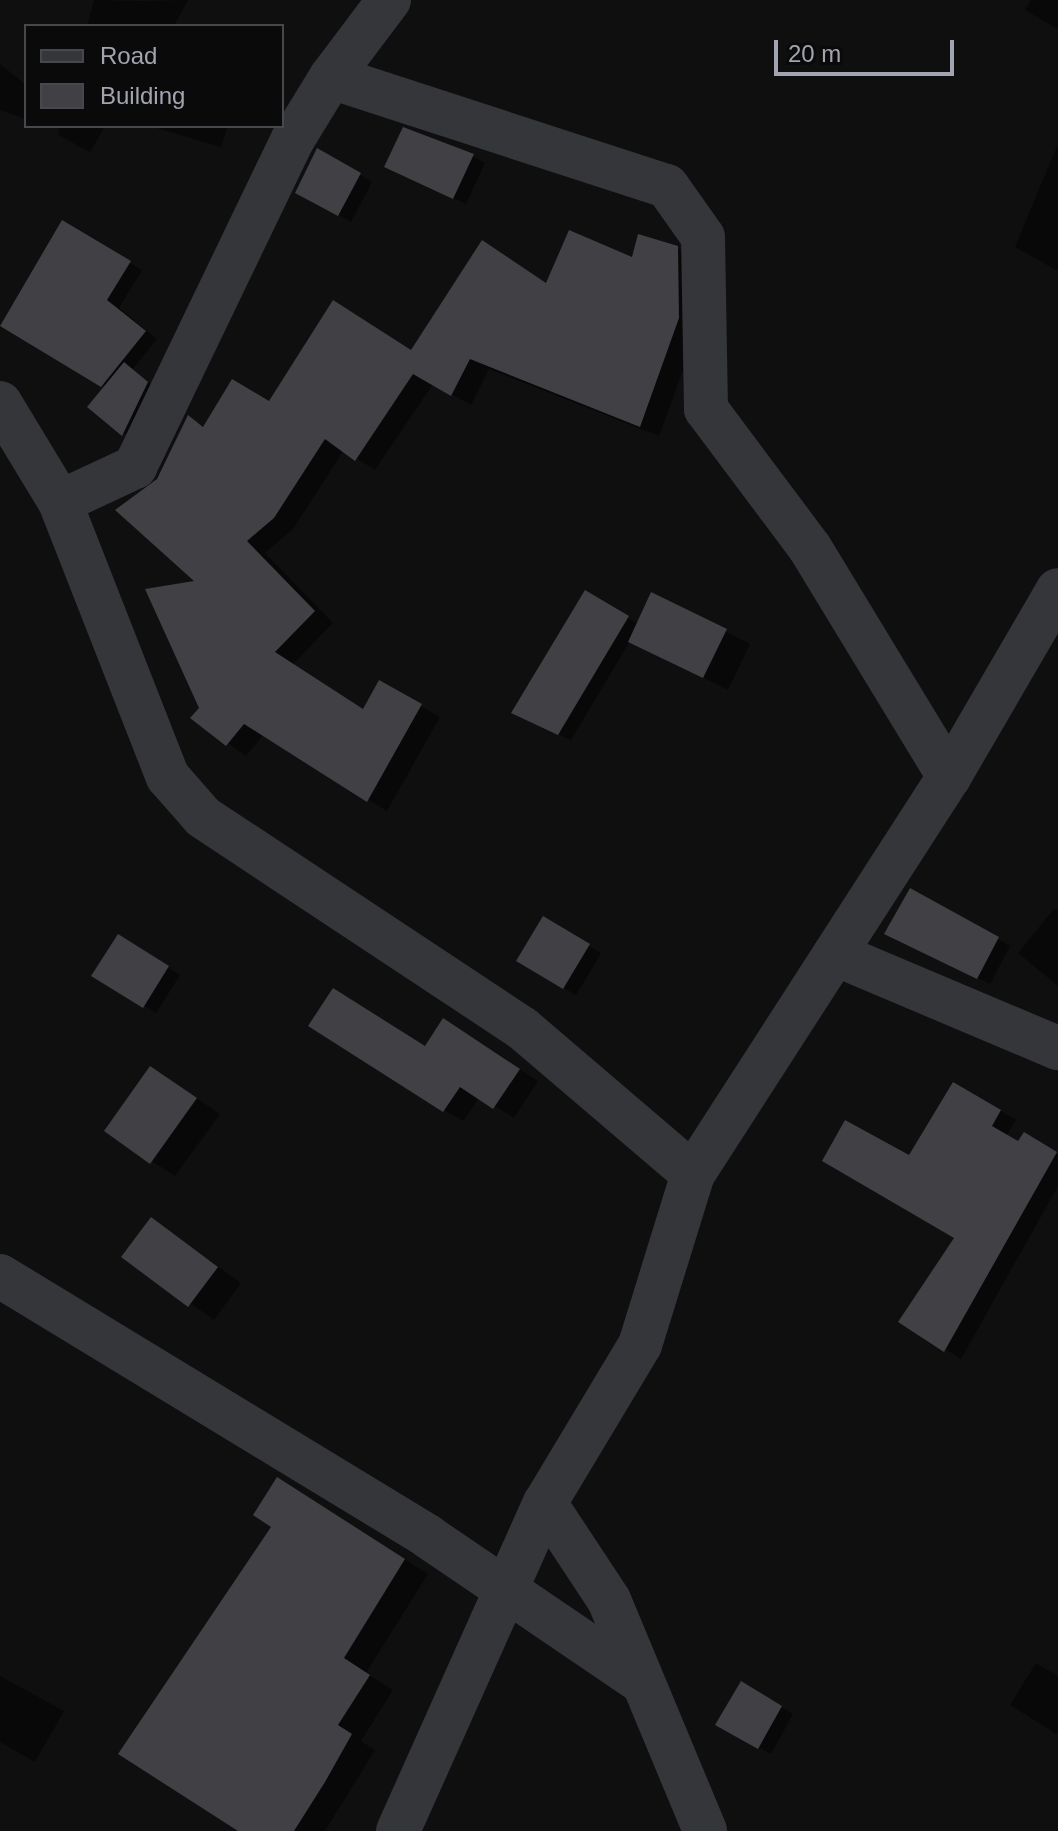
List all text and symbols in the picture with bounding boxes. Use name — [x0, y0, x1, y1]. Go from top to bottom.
legend — [24, 24, 284, 128]
scale bar — [778, 24, 958, 74]
text: 20 m — [788, 40, 841, 67]
text: Road — [100, 42, 157, 69]
text: Building — [100, 82, 185, 109]

